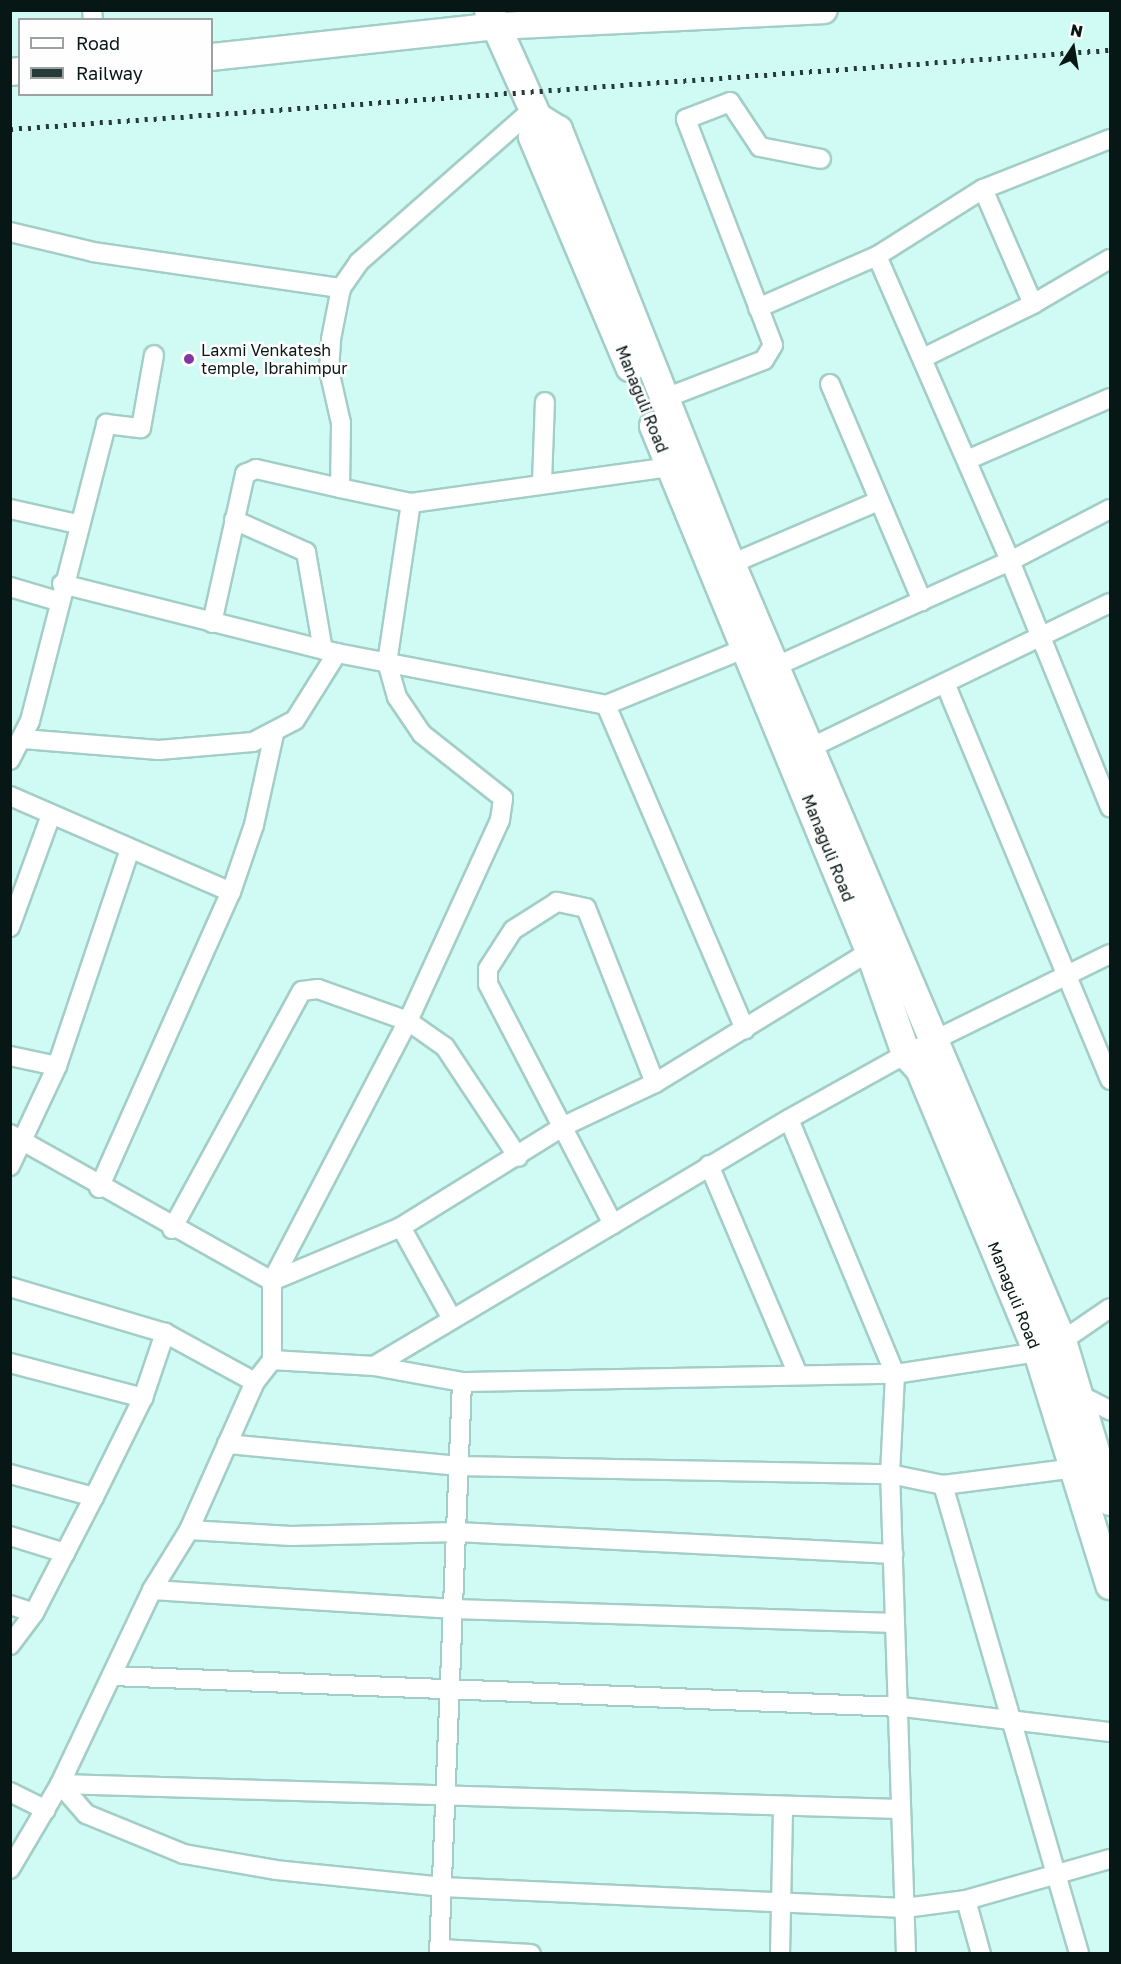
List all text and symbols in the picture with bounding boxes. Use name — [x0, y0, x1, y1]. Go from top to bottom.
legend — [18, 18, 213, 96]
north arrow — [1043, 18, 1103, 78]
text: N — [1069, 19, 1085, 41]
text: Road — [76, 32, 120, 54]
text: Railway — [76, 62, 143, 84]
place label: Laxmi Venkatesh temple, Ibrahimpur — [201, 340, 347, 378]
street label: Managuli Road — [612, 343, 672, 455]
marker: Laxmi Venkatesh temple, Ibrahimpur — [182, 352, 196, 366]
street label: Managuli Road — [798, 792, 858, 904]
street label: Managuli Road — [984, 1239, 1044, 1351]

